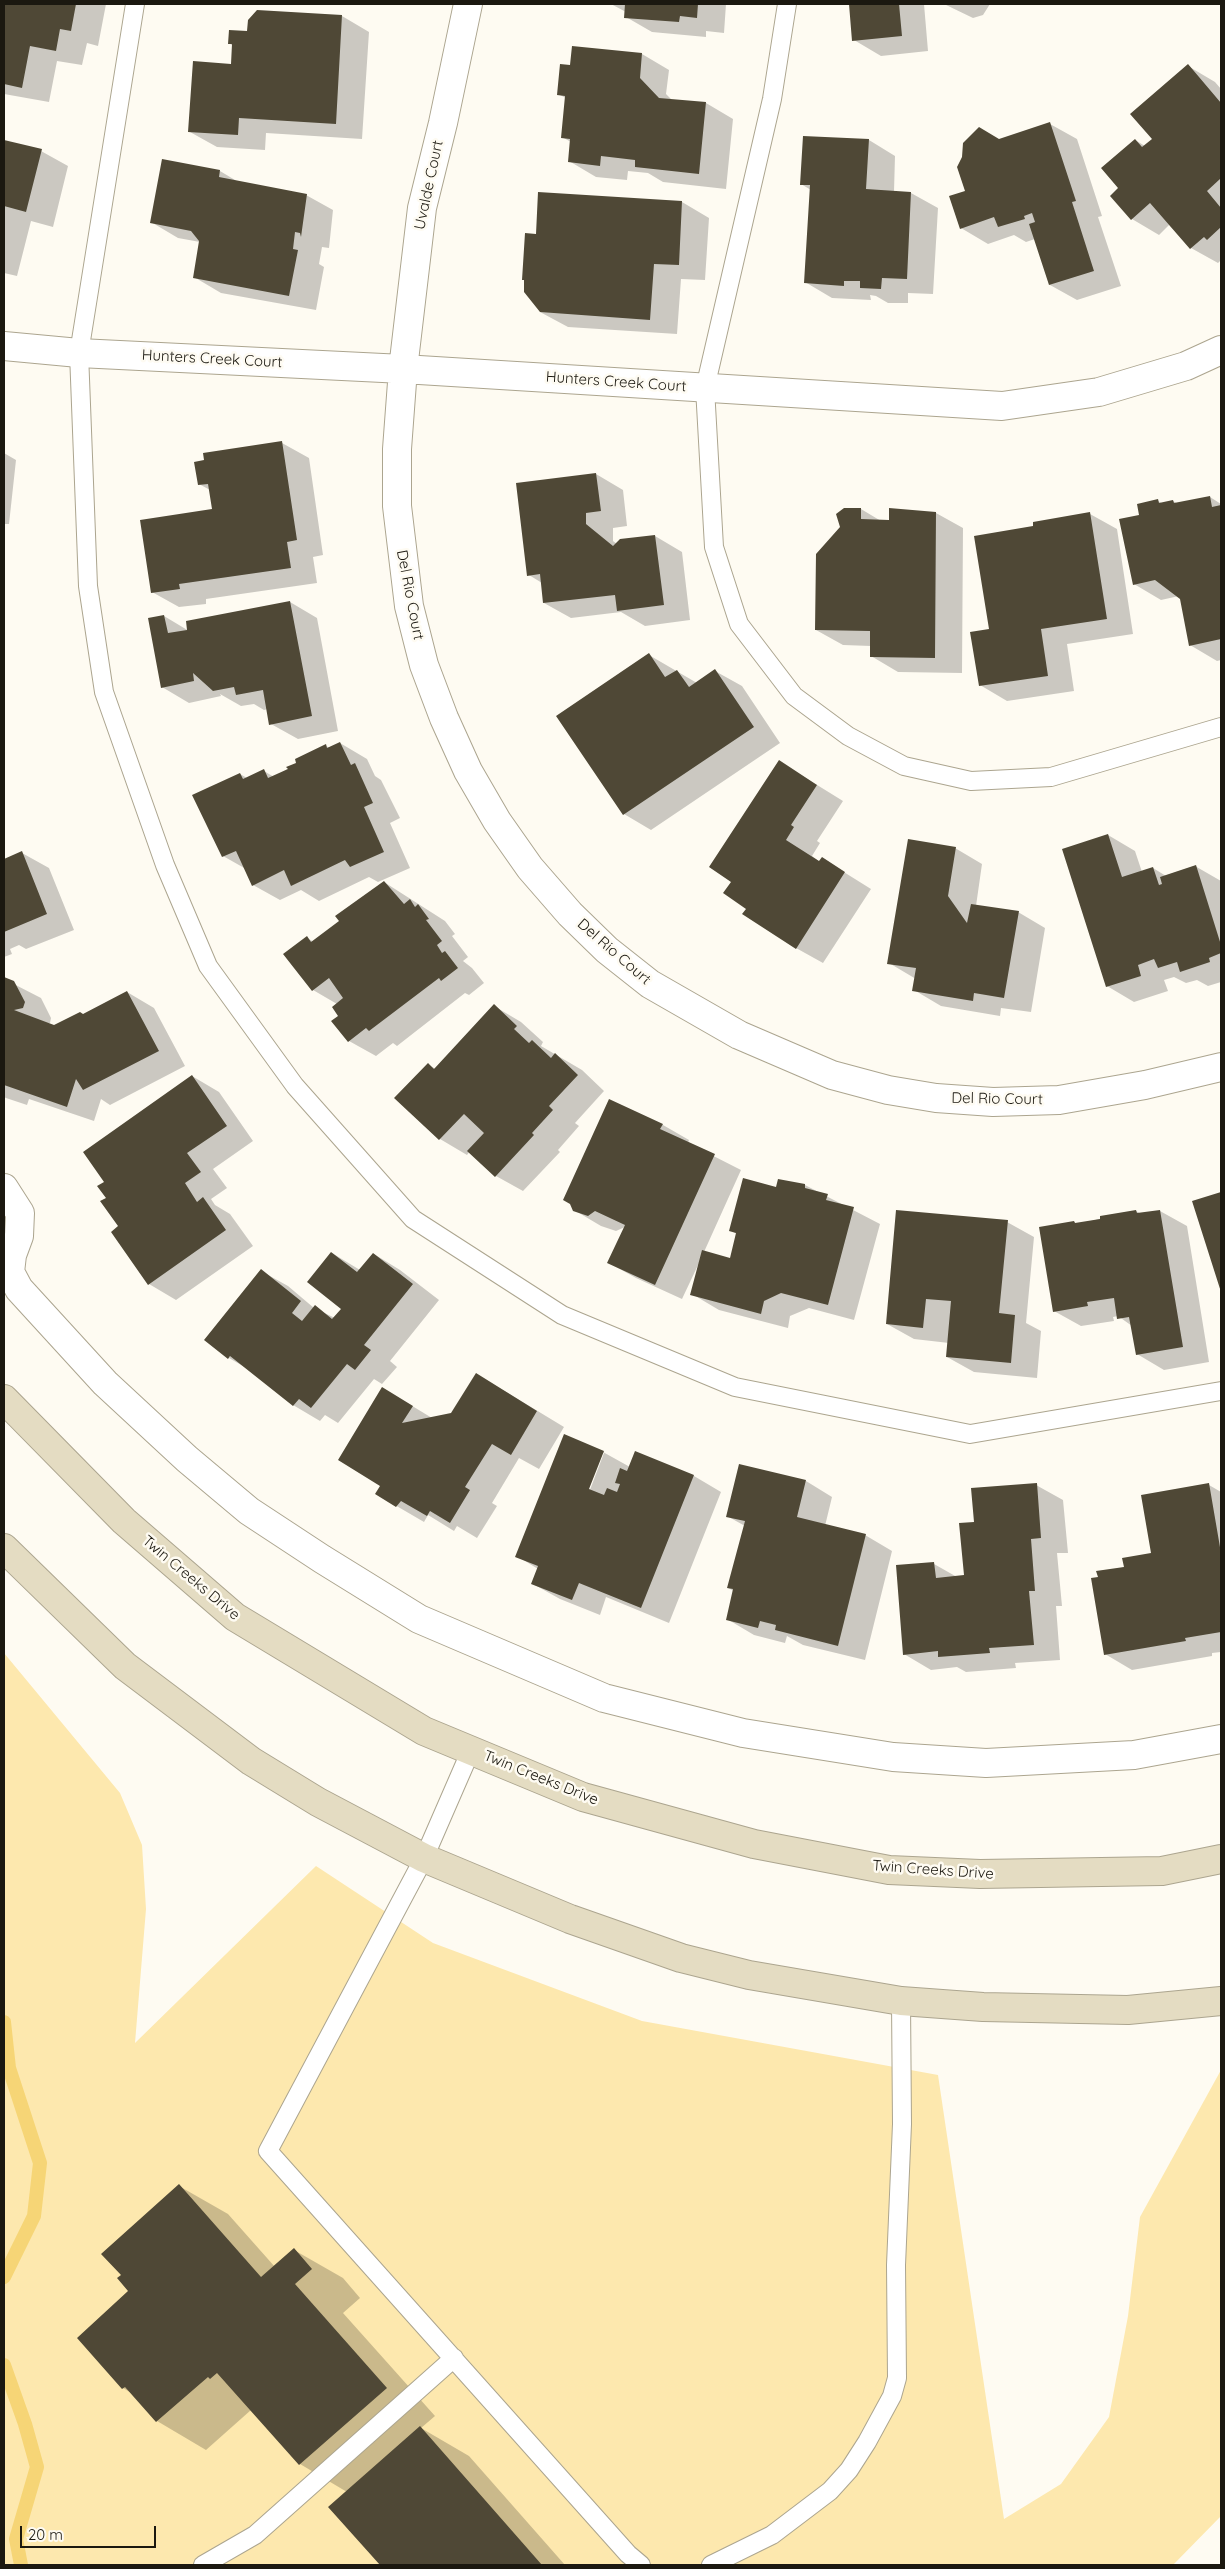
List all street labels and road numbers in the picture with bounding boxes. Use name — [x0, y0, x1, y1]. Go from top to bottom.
street label: Uvalde Court — [411, 139, 447, 231]
street label: Hunters Creek Court — [141, 346, 283, 372]
street label: Hunters Creek Court — [545, 368, 687, 396]
street label: Del Rio Court — [392, 548, 428, 642]
street label: Del Rio Court — [574, 915, 654, 989]
street label: Del Rio Court — [951, 1089, 1043, 1109]
street label: Twin Creeks Drive — [139, 1532, 243, 1624]
street label: Twin Creeks Drive — [481, 1747, 601, 1809]
street label: Twin Creeks Drive — [872, 1857, 994, 1883]

